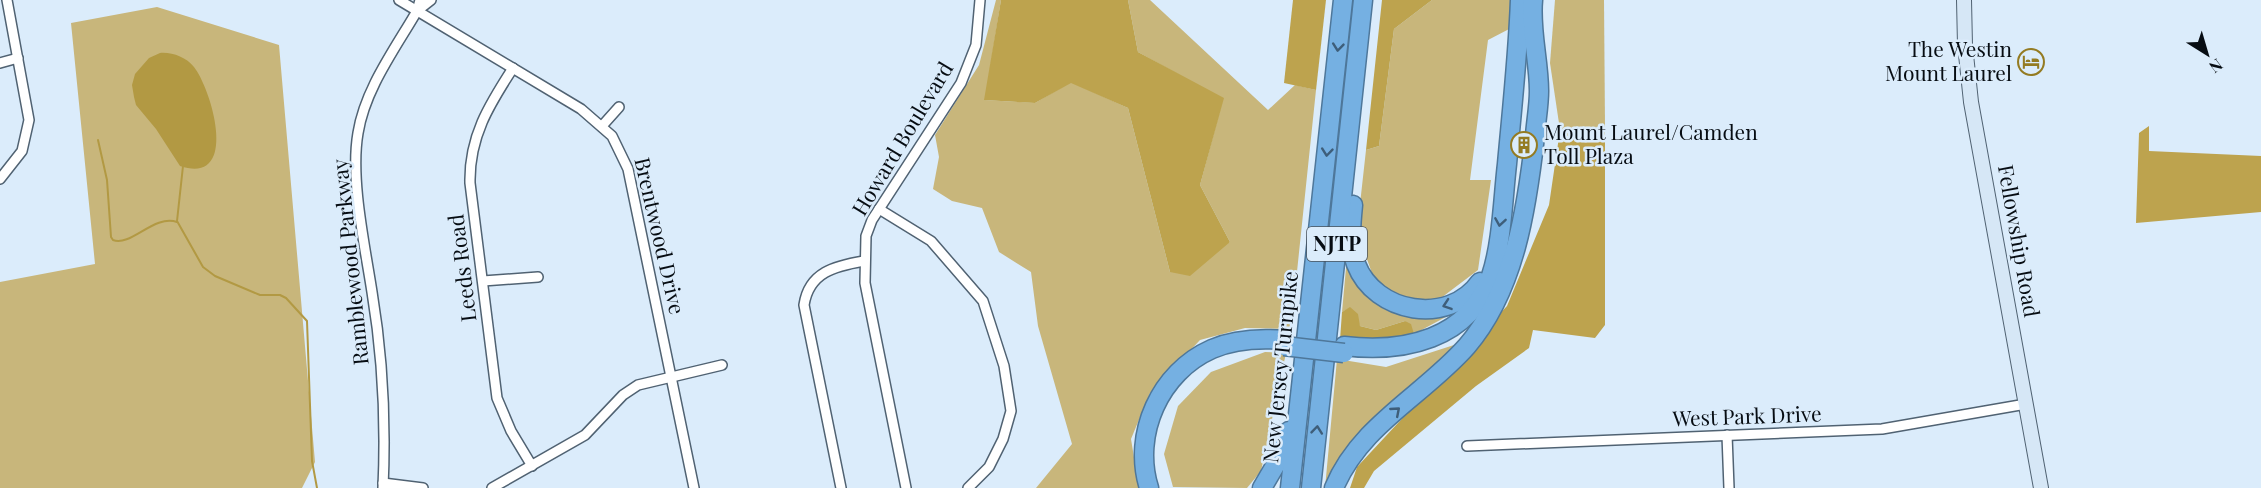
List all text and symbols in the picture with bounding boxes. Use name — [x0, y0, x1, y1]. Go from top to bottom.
north arrow — [2177, 24, 2237, 84]
place label: The Westin Mount Laurel — [1885, 34, 2012, 86]
one-way arrow — [1332, 42, 1345, 52]
hotel icon: The Westin Mount Laurel — [2016, 47, 2046, 77]
text: N — [2205, 55, 2227, 79]
street label: Howard Boulevard — [844, 56, 958, 220]
place label: Mount Laurel/Camden Toll Plaza — [1544, 117, 1758, 169]
building icon: Mount Laurel/Camden Toll Plaza — [1509, 130, 1539, 160]
one-way arrow — [1321, 148, 1333, 157]
street label: Brentwood Drive — [629, 154, 693, 317]
street label: Ramblewood Parkway — [324, 157, 374, 367]
street label: Fellowship Road — [1993, 162, 2047, 319]
street label: Leeds Road — [441, 213, 482, 324]
one-way arrow — [1495, 218, 1507, 227]
road number: NJTP — [1307, 227, 1367, 261]
street label: New Jersey Turnpike — [1255, 270, 1303, 464]
one-way arrow — [1442, 298, 1453, 311]
street label: West Park Drive — [1671, 398, 1822, 432]
one-way arrow — [1389, 407, 1400, 418]
one-way arrow — [1310, 425, 1323, 434]

